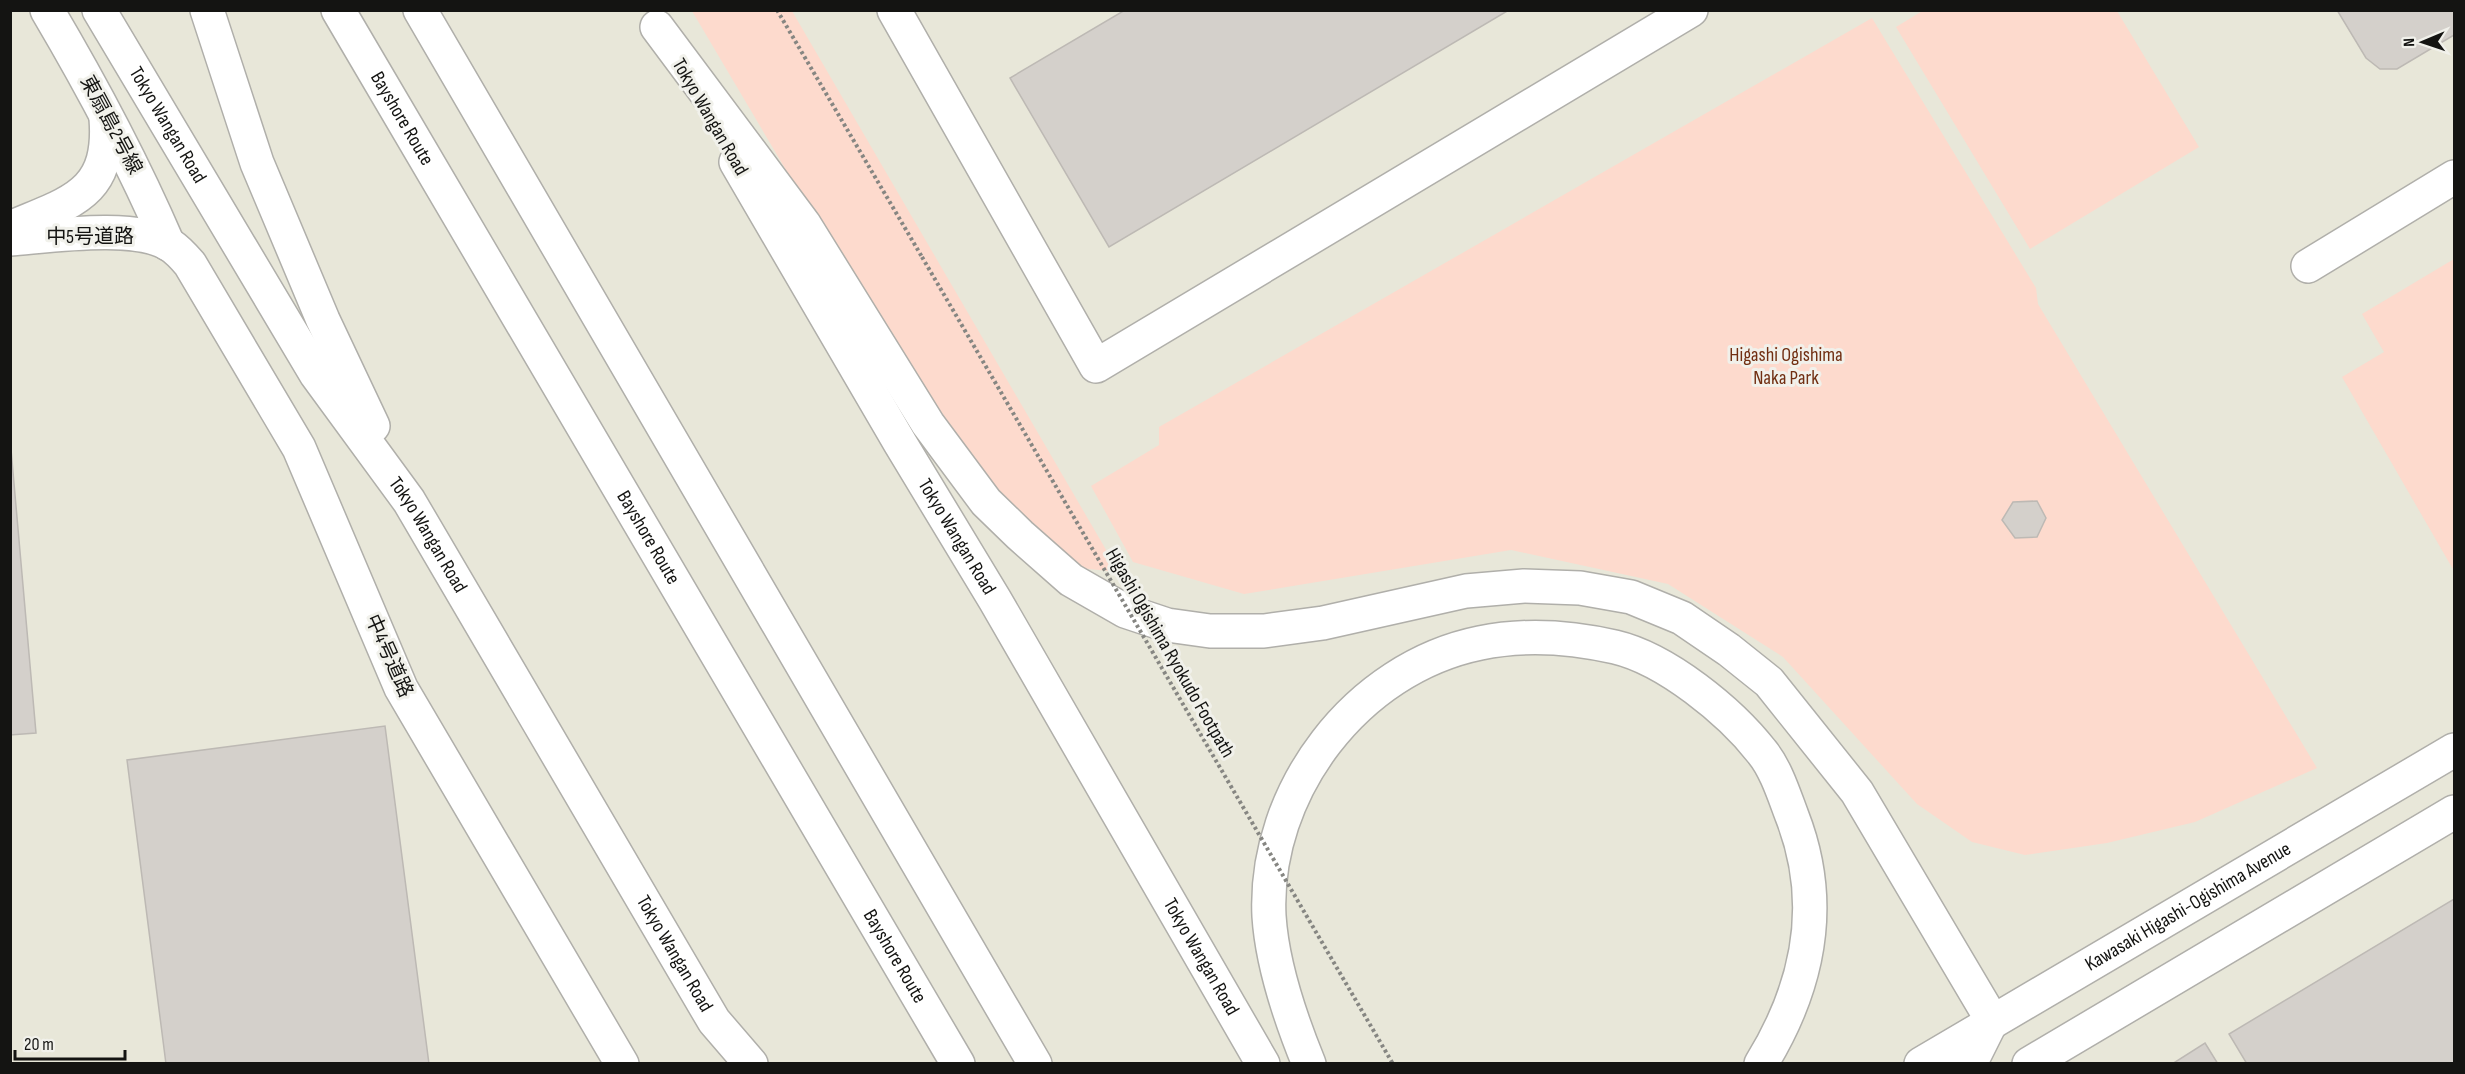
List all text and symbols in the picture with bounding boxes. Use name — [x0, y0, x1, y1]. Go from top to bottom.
north arrow — [2393, 12, 2453, 72]
text: N — [2400, 38, 2419, 47]
street label: Tokyo Wangan Road — [667, 54, 753, 180]
street label: Tokyo Wangan Road — [124, 63, 211, 188]
street label: Bayshore Route — [365, 67, 439, 170]
street label: 東扇島2号線 — [75, 72, 147, 178]
street label: 中5号道路 — [46, 225, 134, 249]
park label: Higashi Ogishima Naka Park — [1729, 343, 1843, 390]
street label: Tokyo Wangan Road — [384, 472, 472, 597]
street label: Tokyo Wangan Road — [913, 475, 1001, 599]
street label: Bayshore Route — [611, 486, 685, 589]
street label: Higashi Ogishima Ryokudo Footpath — [1100, 544, 1240, 762]
street label: 中4号道路 — [360, 611, 418, 701]
street label: Kawasaki Higashi-Ogishima Avenue — [2081, 837, 2295, 977]
street label: Tokyo Wangan Road — [631, 891, 718, 1016]
street label: Tokyo Wangan Road — [1158, 894, 1244, 1020]
street label: Bayshore Route — [858, 905, 932, 1008]
scale bar — [15, 1023, 124, 1061]
text: 20 m — [24, 1034, 54, 1055]

